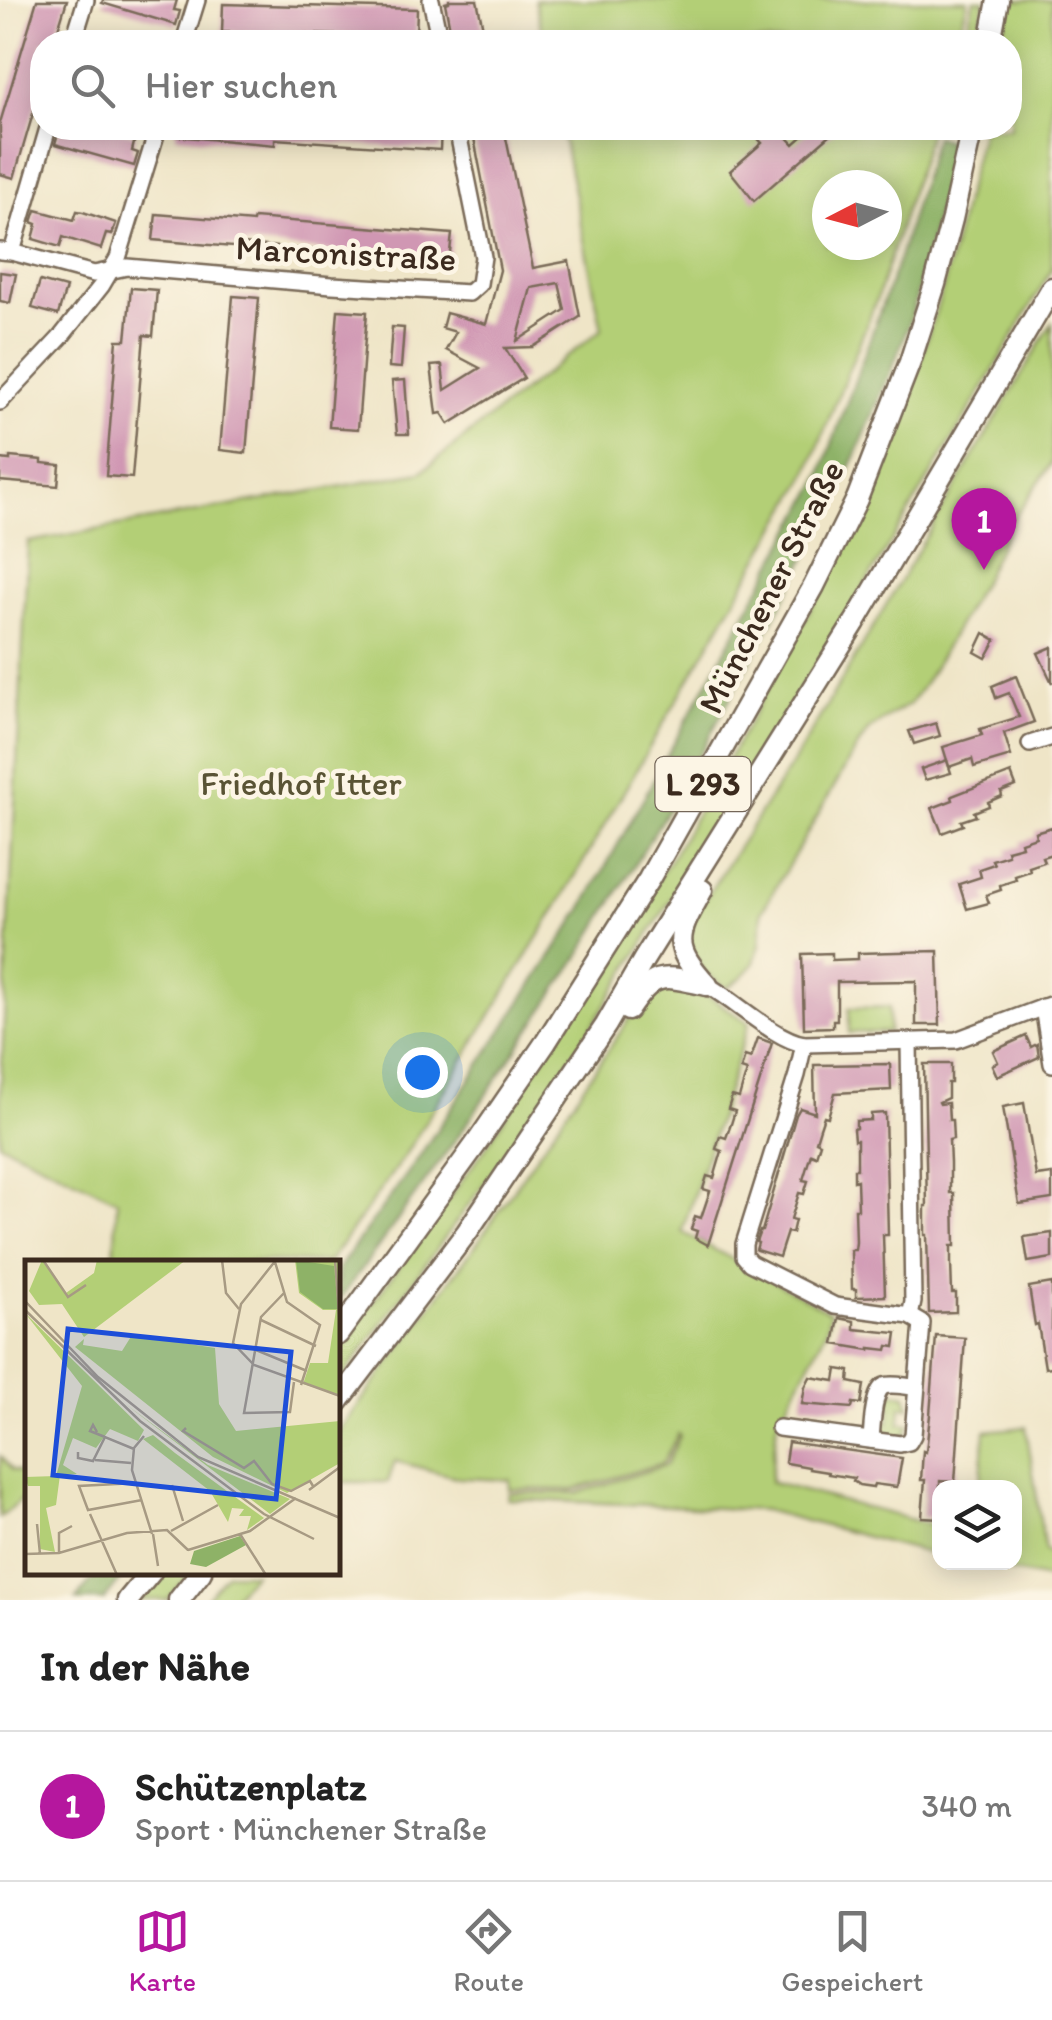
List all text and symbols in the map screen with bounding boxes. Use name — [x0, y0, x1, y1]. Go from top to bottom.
search box — [30, 30, 1022, 140]
icon: search — [65, 58, 120, 113]
text: Hier suchen — [145, 62, 337, 108]
north arrow — [812, 170, 902, 260]
street label: Marconistraße — [235, 226, 457, 280]
street label: Münchener Straße — [689, 453, 853, 721]
pin: 1 — [952, 488, 1016, 570]
road number: L 293 — [656, 757, 750, 811]
park label: Friedhof Itter — [200, 762, 402, 804]
your location — [397, 1047, 448, 1098]
inset map — [25, 1260, 340, 1575]
map controls — [932, 1480, 1022, 1570]
button: layers — [932, 1480, 1022, 1570]
text: In der Nähe — [40, 1640, 250, 1691]
text: Schützenplatz — [135, 1764, 366, 1810]
text: 1 — [65, 1787, 80, 1825]
text: 340 m — [922, 1787, 1012, 1825]
text: Sport · Münchener Straße — [135, 1810, 487, 1848]
tab: Karte — [129, 1904, 196, 1998]
tab: Route — [453, 1904, 524, 1998]
tab: Gespeichert — [781, 1904, 923, 1998]

